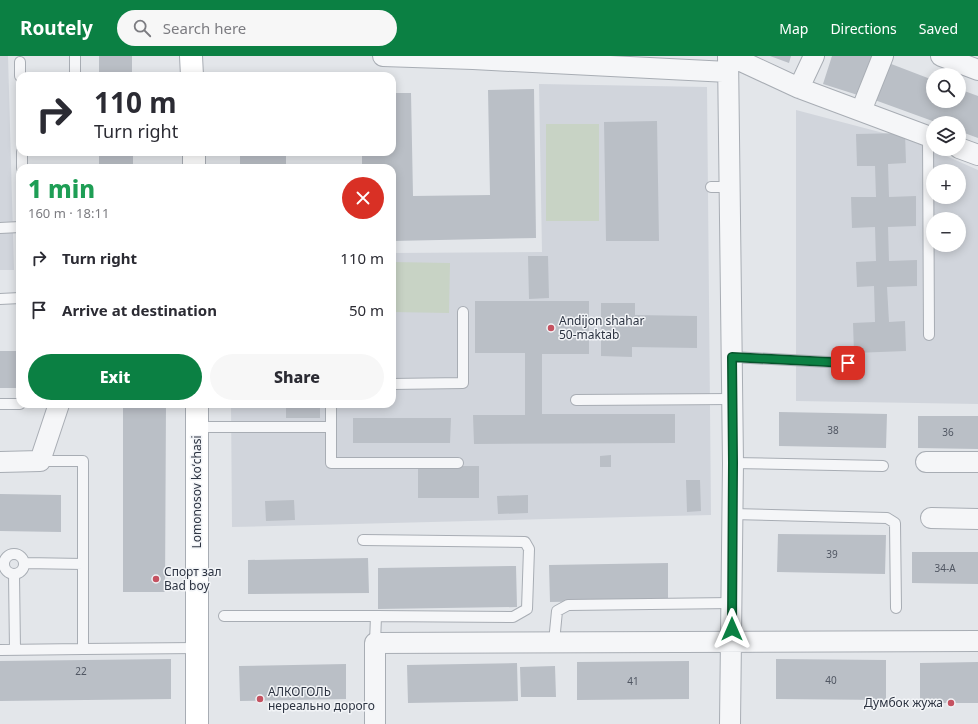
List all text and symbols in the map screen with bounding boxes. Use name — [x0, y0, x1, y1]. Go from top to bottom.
search box — [117, 10, 397, 46]
text: Routely — [20, 15, 93, 41]
icon: search — [131, 17, 153, 39]
text: Search here — [163, 18, 246, 38]
text: Map — [779, 19, 808, 38]
text: Directions — [830, 19, 897, 38]
text: Saved — [919, 19, 958, 38]
map controls — [926, 68, 966, 252]
button: search — [926, 68, 966, 108]
text: 110 m — [94, 83, 177, 121]
icon: right — [28, 88, 80, 140]
button: layers — [926, 116, 966, 156]
text: Turn right — [94, 119, 178, 143]
button: + — [926, 164, 966, 204]
text: 1 min — [28, 172, 95, 205]
button: close — [342, 177, 384, 219]
text: 160 m · 18:11 — [28, 204, 109, 222]
button: − — [926, 212, 966, 252]
icon: right — [28, 247, 50, 269]
text: Turn right — [62, 248, 137, 268]
text: 110 m — [340, 248, 384, 268]
icon: arrive — [28, 299, 50, 321]
text: Arrive at destination — [62, 300, 217, 320]
text: 50 m — [349, 300, 384, 320]
place label: Andijon shahar 50-maktab — [559, 312, 644, 343]
marker: Andijon shahar 50-maktab — [546, 323, 556, 333]
pin — [831, 346, 865, 380]
icon: arrive — [837, 352, 859, 374]
button: Exit — [28, 354, 202, 400]
button: Share — [210, 354, 384, 400]
house number: 38 — [827, 423, 839, 437]
house number: 36 — [942, 425, 954, 439]
street label: Lomonosov koʻchasi — [188, 435, 205, 549]
house number: 39 — [826, 547, 838, 561]
house number: 34-А — [934, 561, 956, 575]
place label: Спорт зал Bad boy — [164, 563, 222, 594]
marker: Спорт зал Bad boy — [151, 574, 161, 584]
position arrow — [711, 608, 753, 650]
house number: 22 — [75, 664, 87, 678]
house number: 40 — [825, 673, 837, 687]
house number: 41 — [627, 674, 639, 688]
place label: АЛКОГОЛЬ нереально дорого — [268, 683, 375, 714]
marker: АЛКОГОЛЬ нереально дорого — [255, 694, 265, 704]
place label: Думбок жужа — [864, 694, 943, 711]
marker: Думбок жужа — [946, 698, 956, 708]

